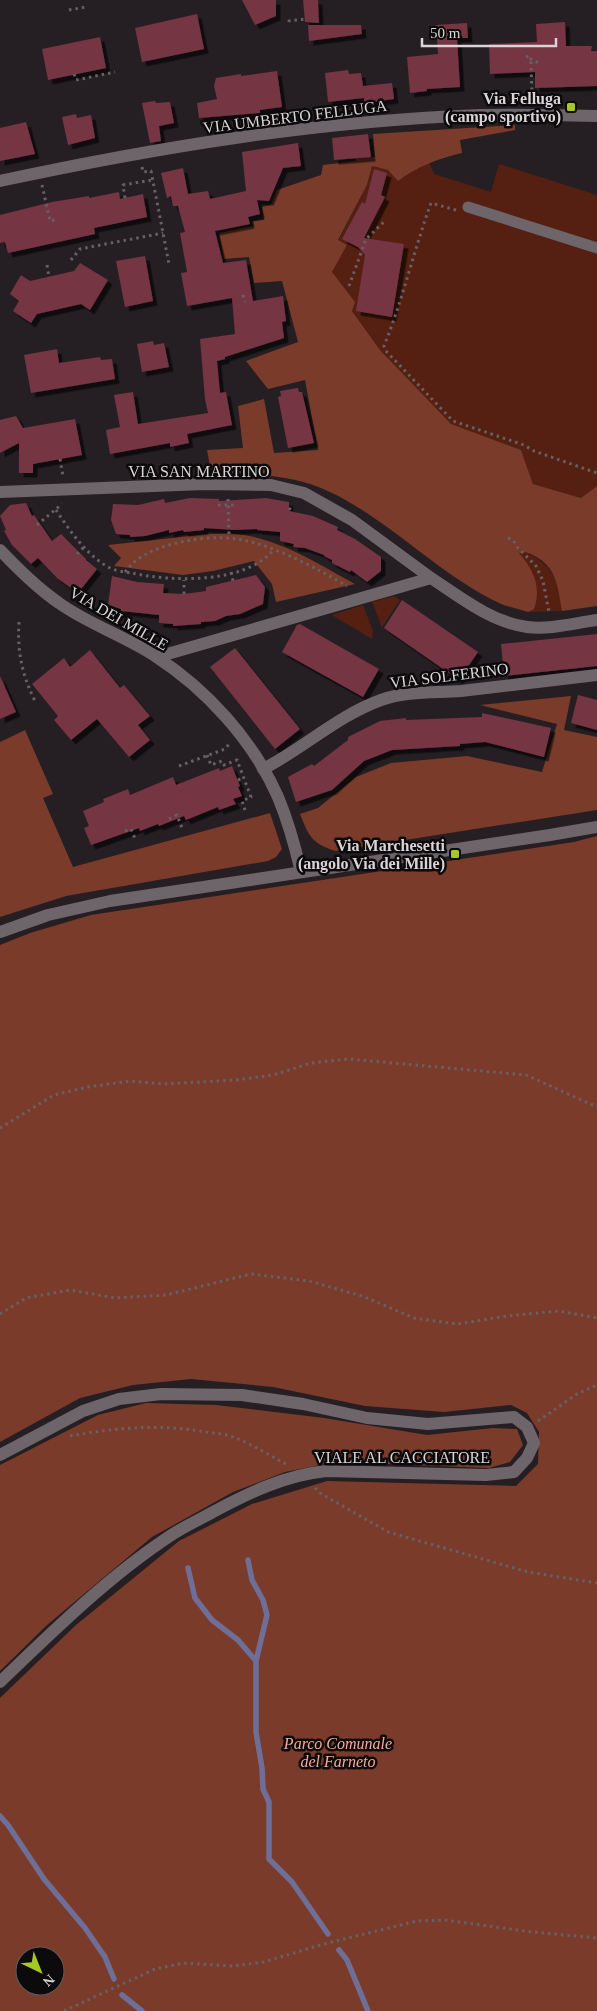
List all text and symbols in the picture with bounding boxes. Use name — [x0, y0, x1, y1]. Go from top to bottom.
scale bar — [422, 15, 556, 47]
text: 50 m — [430, 25, 461, 41]
place label: Via Felluga (campo sportivo) — [445, 90, 561, 126]
street label: VIA UMBERTO FELLUGA — [202, 97, 389, 136]
marker: Via Felluga (campo sportivo) — [565, 101, 577, 113]
street label: VIA SAN MARTINO — [128, 463, 270, 480]
street label: VIA DEI MILLE — [66, 583, 171, 654]
street label: VIA SOLFERINO — [389, 660, 509, 691]
place label: Via Marchesetti (angolo Via dei Mille) — [298, 837, 446, 873]
marker: Via Marchesetti (angolo Via dei Mille) — [449, 848, 461, 860]
street label: VIALE AL CACCIATORE — [314, 1449, 490, 1466]
park label: Parco Comunale del Farneto — [283, 1735, 392, 1770]
north arrow — [15, 1946, 65, 1996]
text: N — [40, 1971, 57, 1989]

